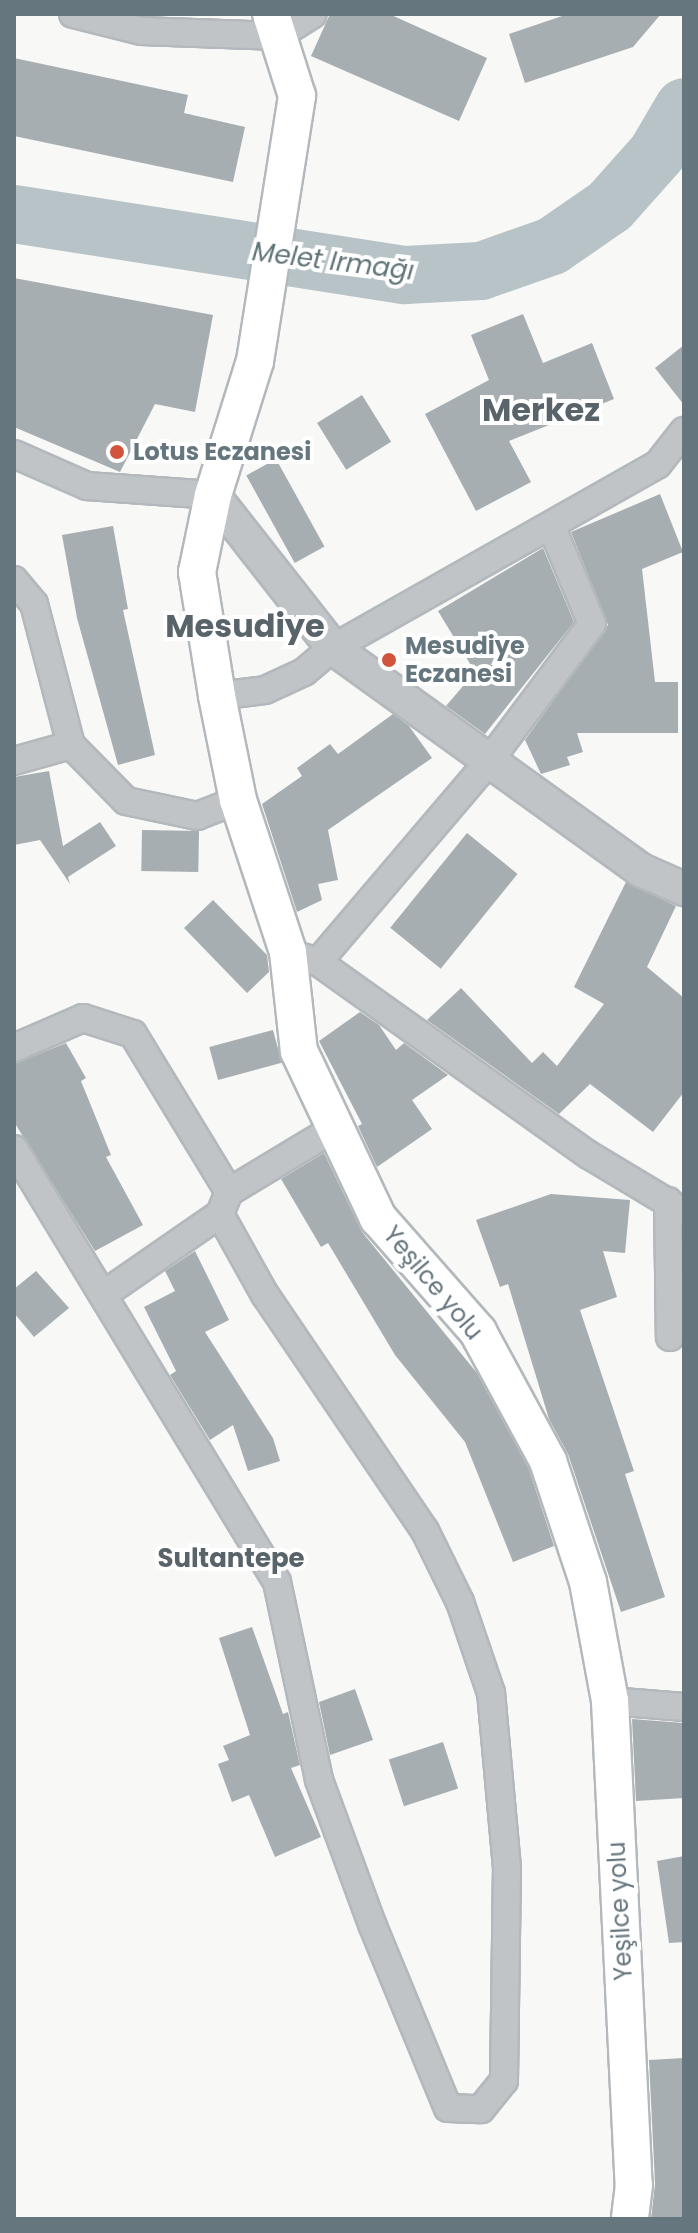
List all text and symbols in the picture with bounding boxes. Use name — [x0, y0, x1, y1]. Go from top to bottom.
water label: Melet Irmağı — [250, 237, 416, 287]
district label: Merkez — [482, 391, 600, 429]
place label: Lotus Eczanesi — [133, 438, 311, 466]
marker: Lotus Eczanesi — [108, 443, 126, 461]
district label: Mesudiye — [165, 607, 325, 645]
place label: Mesudiye Eczanesi — [405, 632, 525, 688]
marker: Mesudiye Eczanesi — [380, 651, 398, 669]
street label: Yeşilce yolu — [377, 1220, 489, 1346]
district label: Sultantepe — [157, 1543, 305, 1575]
street label: Yeşilce yolu — [602, 1841, 638, 1981]

